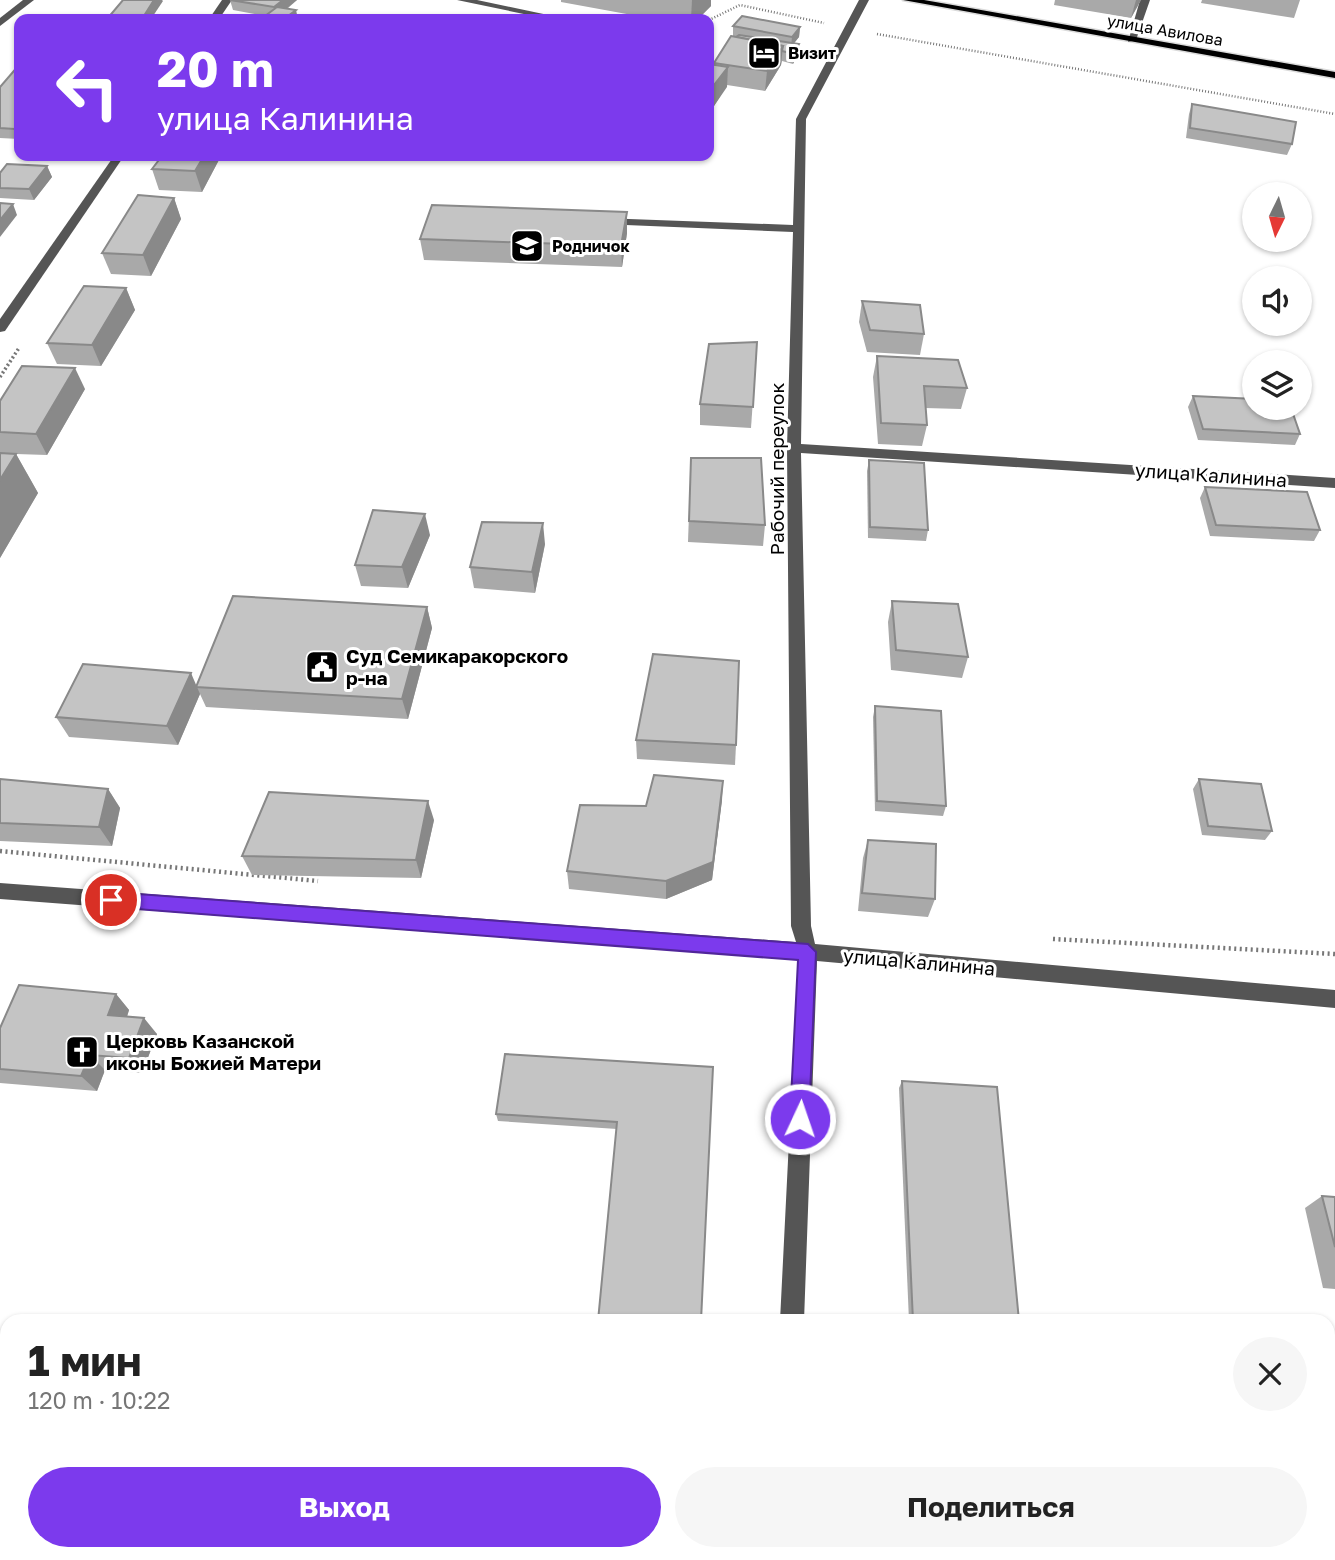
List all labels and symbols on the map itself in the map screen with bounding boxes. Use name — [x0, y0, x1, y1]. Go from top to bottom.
street label: улица Авилова — [1105, 10, 1225, 50]
hotel icon: Визит — [745, 34, 783, 72]
place label: Визит — [788, 43, 836, 63]
north arrow — [1242, 182, 1312, 252]
school or university icon: Родничок — [508, 227, 546, 265]
place label: Родничок — [552, 236, 630, 256]
street label: Рабочий переулок — [765, 383, 788, 555]
street label: улица Калинина — [1134, 458, 1288, 491]
place label: Суд Семикаракорского р-на — [346, 644, 568, 689]
public building icon: Суд Семикаракорского р-на — [303, 648, 341, 686]
pin — [81, 870, 141, 930]
street label: улица Калинина — [842, 943, 996, 980]
place label: Церковь Казанской иконы Божией Матери — [106, 1029, 321, 1074]
church icon: Церковь Казанской иконы Божией Матери — [63, 1033, 101, 1071]
position arrow — [763, 1082, 837, 1156]

